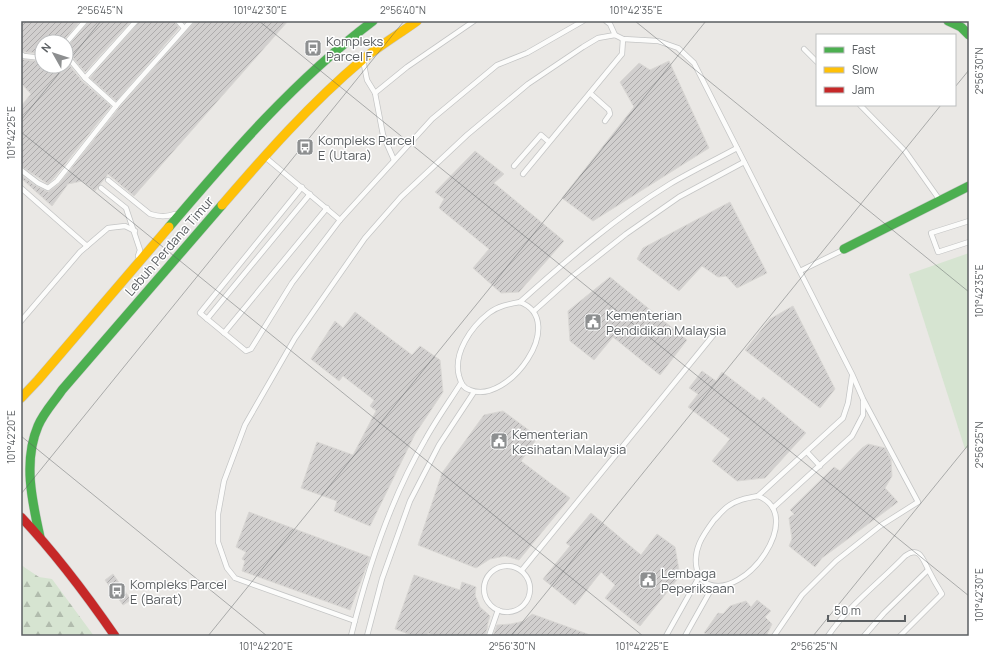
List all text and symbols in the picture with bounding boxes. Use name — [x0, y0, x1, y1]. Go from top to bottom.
text: 2°56'45"N — [77, 3, 123, 17]
text: 101°42'30"E — [233, 3, 287, 17]
text: 2°56'40"N — [380, 3, 426, 17]
text: 101°42'35"E — [609, 3, 663, 17]
place label: Kompleks Parcel F — [326, 32, 384, 65]
north arrow — [34, 34, 74, 74]
legend — [816, 34, 956, 106]
bus stop icon: Kompleks Parcel F — [303, 38, 323, 58]
text: N — [38, 40, 54, 55]
text: Fast — [852, 41, 876, 58]
text: 2°56'30"N — [972, 47, 986, 94]
text: Slow — [852, 61, 878, 78]
text: Jam — [852, 81, 874, 98]
text: 101°42'25"E — [4, 106, 18, 160]
place label: Kompleks Parcel E (Utara) — [318, 131, 415, 164]
bus stop icon: Kompleks Parcel E (Utara) — [295, 137, 315, 157]
street label: Lebuh Perdana Timur — [121, 192, 218, 300]
text: 101°42'35"E — [972, 264, 986, 318]
place label: Kementerian Pendidikan Malaysia — [606, 306, 726, 339]
public building icon: Kementerian Pendidikan Malaysia — [583, 312, 603, 332]
text: 101°42'20"E — [4, 410, 18, 464]
text: 2°56'25"N — [972, 422, 986, 468]
place label: Kementerian Kesihatan Malaysia — [512, 425, 626, 458]
public building icon: Kementerian Kesihatan Malaysia — [489, 431, 509, 451]
place label: Lembaga Peperiksaan — [661, 564, 735, 597]
text: 101°42'30"E — [972, 568, 986, 622]
public building icon: Lembaga Peperiksaan — [638, 570, 658, 590]
place label: Kompleks Parcel E (Barat) — [130, 575, 227, 608]
bus stop icon: Kompleks Parcel E (Barat) — [107, 581, 127, 601]
scale bar — [828, 597, 905, 623]
text: 50 m — [834, 602, 861, 619]
text: 101°42'20"E — [239, 639, 293, 653]
text: 2°56'30"N — [489, 639, 536, 653]
text: 101°42'25"E — [615, 639, 669, 653]
text: 2°56'25"N — [791, 639, 837, 653]

